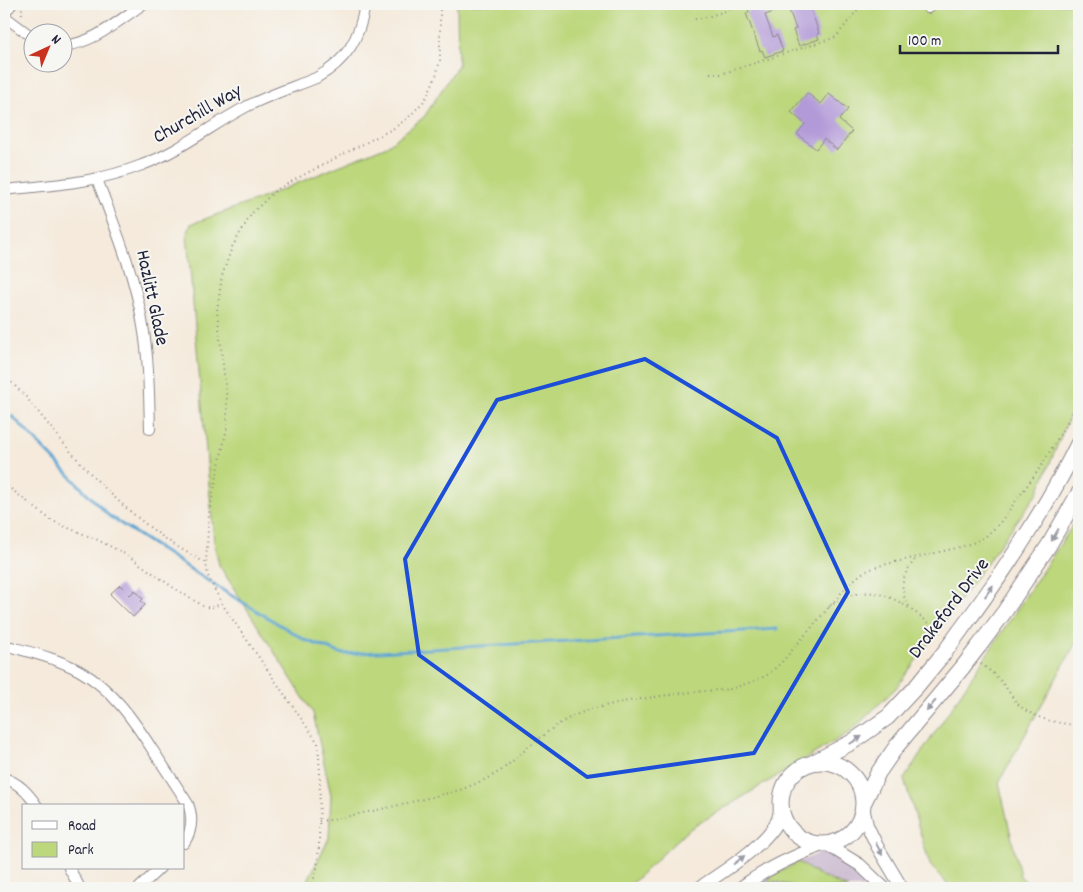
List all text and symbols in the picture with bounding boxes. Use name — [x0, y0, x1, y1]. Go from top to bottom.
north arrow — [22, 22, 72, 72]
scale bar — [900, 22, 1058, 54]
text: N — [46, 30, 65, 50]
text: 100 m — [908, 31, 941, 53]
street label: Churchill Way — [148, 78, 249, 152]
street label: Hazlitt Glade — [127, 247, 175, 349]
one-way arrow — [1050, 528, 1059, 542]
street label: Drakeford Drive — [903, 553, 997, 665]
one-way arrow — [984, 585, 994, 598]
one-way arrow — [926, 699, 937, 712]
one-way arrow — [849, 735, 862, 744]
legend — [22, 804, 185, 870]
text: Road — [68, 816, 96, 838]
text: Park — [68, 840, 94, 862]
one-way arrow — [875, 842, 883, 856]
one-way arrow — [732, 855, 746, 865]

